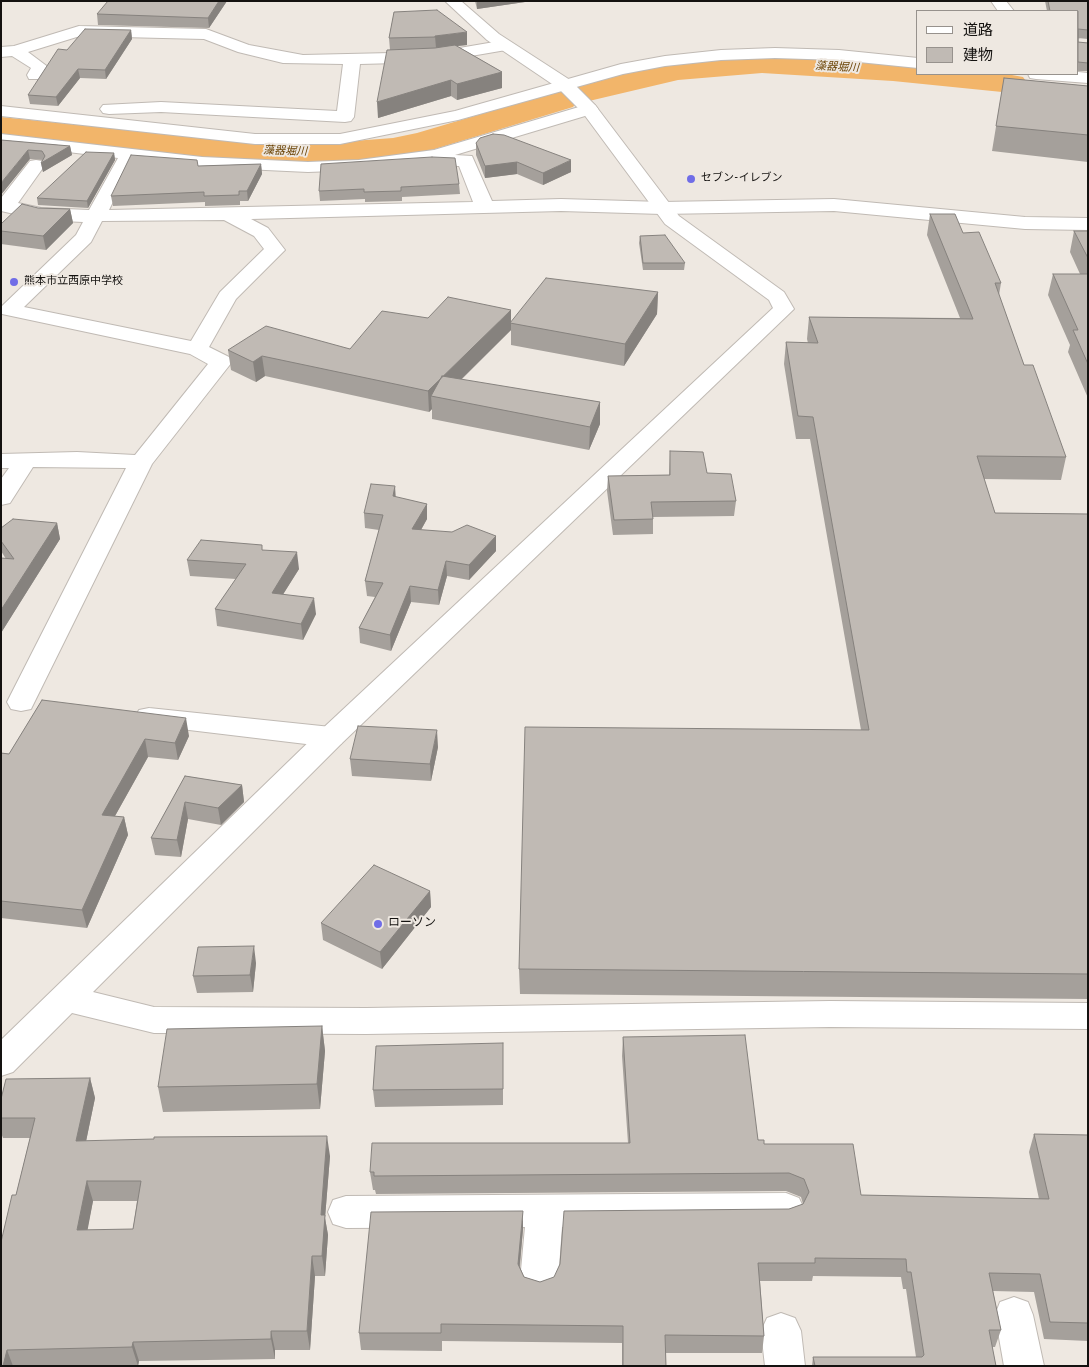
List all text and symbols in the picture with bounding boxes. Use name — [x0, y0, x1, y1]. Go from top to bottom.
legend — [916, 10, 1079, 75]
text: 道路 — [963, 22, 993, 41]
text: 建物 — [963, 47, 993, 66]
water label: 藻器堀川 — [815, 60, 859, 76]
water label: 藻器堀川 — [263, 145, 307, 159]
place label: セブン-イレブン — [701, 172, 782, 186]
marker: セブン-イレブン — [685, 173, 697, 185]
place label: 熊本市立西原中学校 — [24, 275, 123, 289]
marker: 熊本市立西原中学校 — [8, 276, 20, 288]
place label: ローソン — [388, 917, 436, 931]
marker: ローソン — [372, 918, 384, 930]

